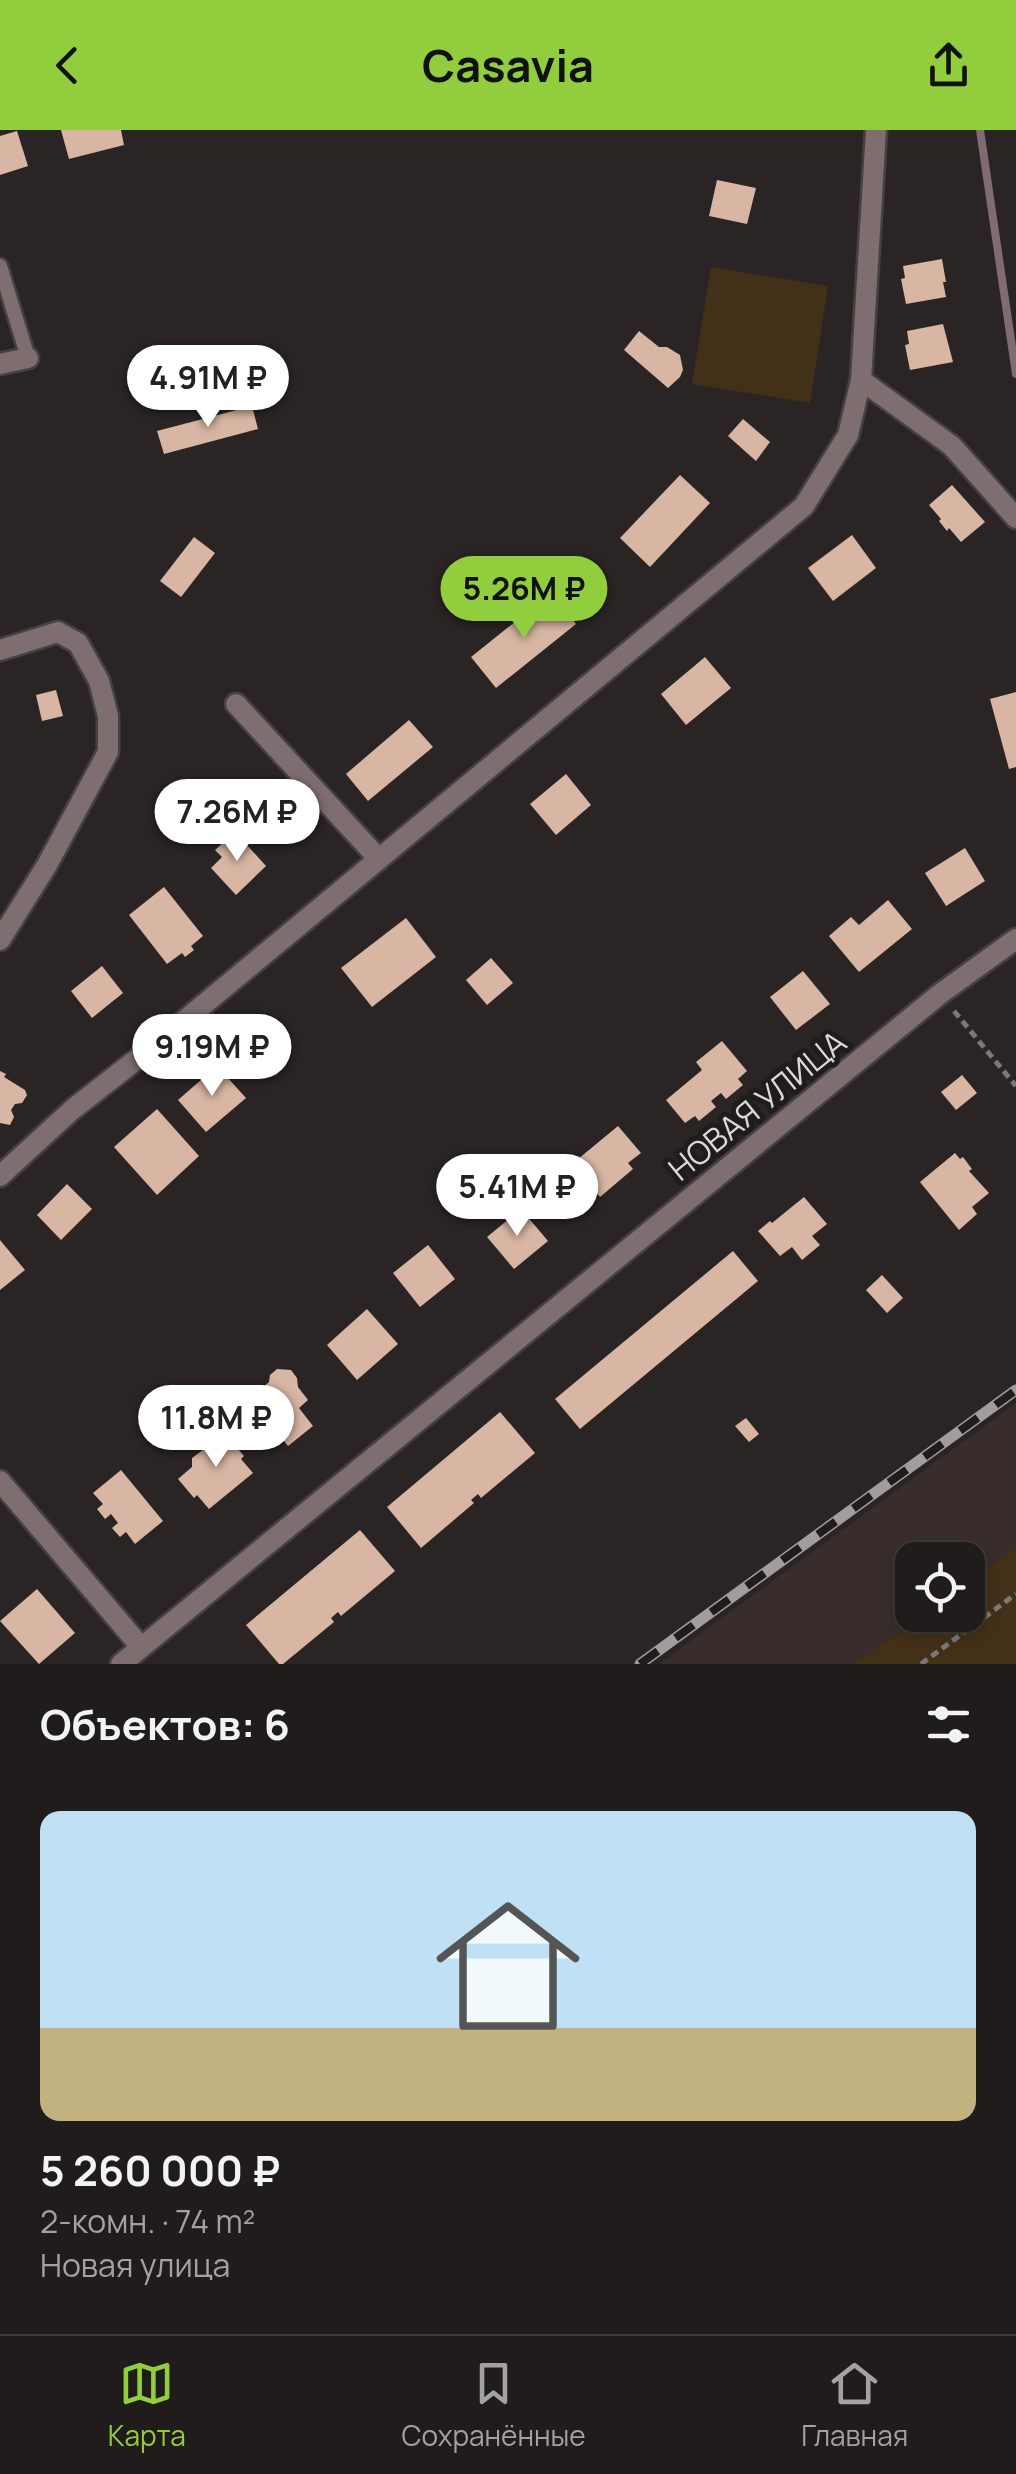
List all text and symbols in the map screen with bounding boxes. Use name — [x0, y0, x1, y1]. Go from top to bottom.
text: Casavia — [422, 34, 594, 96]
icon: back — [40, 38, 95, 93]
icon: share — [921, 38, 976, 93]
pin: 4.91M ₽ — [116, 345, 300, 430]
text: 4.91M ₽ — [149, 355, 267, 399]
pin: 5.26M ₽ — [432, 556, 616, 641]
text: 5.26M ₽ — [462, 566, 586, 610]
pin: 7.26M ₽ — [145, 779, 329, 864]
text: 7.26M ₽ — [177, 789, 297, 833]
pin: 9.19M ₽ — [120, 1014, 304, 1099]
street label: НОВАЯ УЛИЦА — [659, 1020, 855, 1190]
text: 9.19M ₽ — [154, 1024, 270, 1068]
pin: 5.41M ₽ — [425, 1154, 609, 1239]
text: 5.41M ₽ — [458, 1164, 576, 1208]
pin: 11.8M ₽ — [124, 1385, 308, 1470]
text: 11.8M ₽ — [160, 1395, 272, 1439]
map controls — [895, 1542, 985, 1632]
button: locate — [895, 1542, 985, 1632]
text: Объектов: 6 — [40, 1695, 290, 1753]
icon: filters — [921, 1697, 976, 1752]
icon: home — [418, 1876, 598, 2056]
text: 5 260 000 ₽ — [40, 2141, 280, 2199]
text: 2-комн. · 74 m² — [40, 2199, 255, 2243]
text: Новая улица — [40, 2243, 230, 2287]
tab: Карта — [108, 2356, 186, 2454]
tab: Сохранённые — [401, 2356, 586, 2454]
tab: Главная — [801, 2356, 908, 2454]

